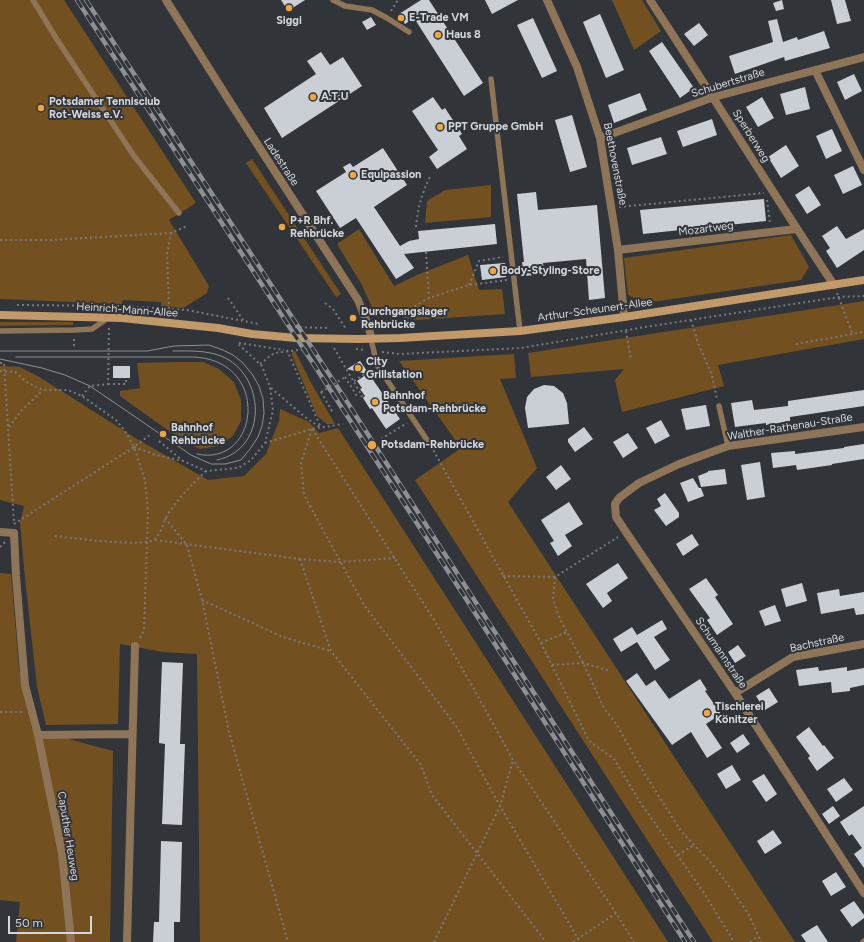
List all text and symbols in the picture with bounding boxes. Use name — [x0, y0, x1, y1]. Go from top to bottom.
marker: Siggi — [284, 3, 294, 13]
place label: E-Trade VM — [409, 11, 469, 25]
marker: E-Trade VM — [396, 13, 406, 23]
place label: Siggi — [276, 14, 302, 28]
place label: Haus 8 — [446, 28, 481, 42]
marker: Haus 8 — [433, 30, 443, 40]
street label: Schubertstraße — [690, 66, 766, 100]
place label: A.T.U — [321, 90, 348, 104]
marker: A.T.U — [308, 92, 318, 102]
place label: Potsdamer Tennisclub Rot-Weiss e.V. — [49, 95, 160, 121]
marker: Potsdamer Tennisclub Rot-Weiss e.V. — [36, 103, 46, 113]
street label: Sperberweg — [729, 107, 773, 165]
place label: PPT Gruppe GmbH — [448, 120, 543, 134]
marker: PPT Gruppe GmbH — [435, 122, 445, 132]
street label: Beethovenstraße — [601, 122, 629, 206]
street label: Ladestraße — [261, 136, 301, 188]
place label: Equipassion — [361, 168, 421, 182]
marker: Equipassion — [348, 170, 358, 180]
place label: P+R Bhf. Rehbrücke — [290, 214, 344, 240]
street label: Mozartweg — [678, 219, 734, 239]
marker: P+R Bhf. Rehbrücke — [277, 222, 287, 232]
place label: Body-Styling-Store — [501, 264, 600, 278]
marker: Body-Styling-Store — [488, 266, 498, 276]
street label: Arthur-Scheunert-Allee — [537, 295, 653, 325]
street label: Heinrich-Mann-Allee — [76, 300, 178, 320]
place label: Durchgangslager Rehbrücke — [361, 305, 447, 331]
marker: Durchgangslager Rehbrücke — [348, 313, 358, 323]
place label: City Grillstation — [366, 355, 422, 381]
marker: City Grillstation — [353, 363, 363, 373]
place label: Bahnhof Potsdam-Rehbrücke — [383, 389, 486, 415]
marker: Bahnhof Potsdam-Rehbrücke — [370, 397, 380, 407]
street label: Walther-Rathenau-Straße — [727, 411, 853, 443]
place label: Bahnhof Rehbrücke — [171, 421, 225, 447]
marker: Bahnhof Rehbrücke — [158, 429, 168, 439]
place label: Potsdam-Rehbrücke — [381, 438, 484, 452]
marker: Potsdam-Rehbrücke — [366, 439, 378, 451]
street label: Schumannstraße — [692, 615, 750, 691]
street label: Bachstraße — [789, 631, 845, 655]
place label: Tischlerei Könitzer — [715, 700, 764, 726]
marker: Tischlerei Könitzer — [702, 708, 712, 718]
street label: Caputher Heuweg — [54, 790, 82, 882]
scale bar — [10, 908, 94, 934]
text: 50 m — [15, 916, 43, 930]

